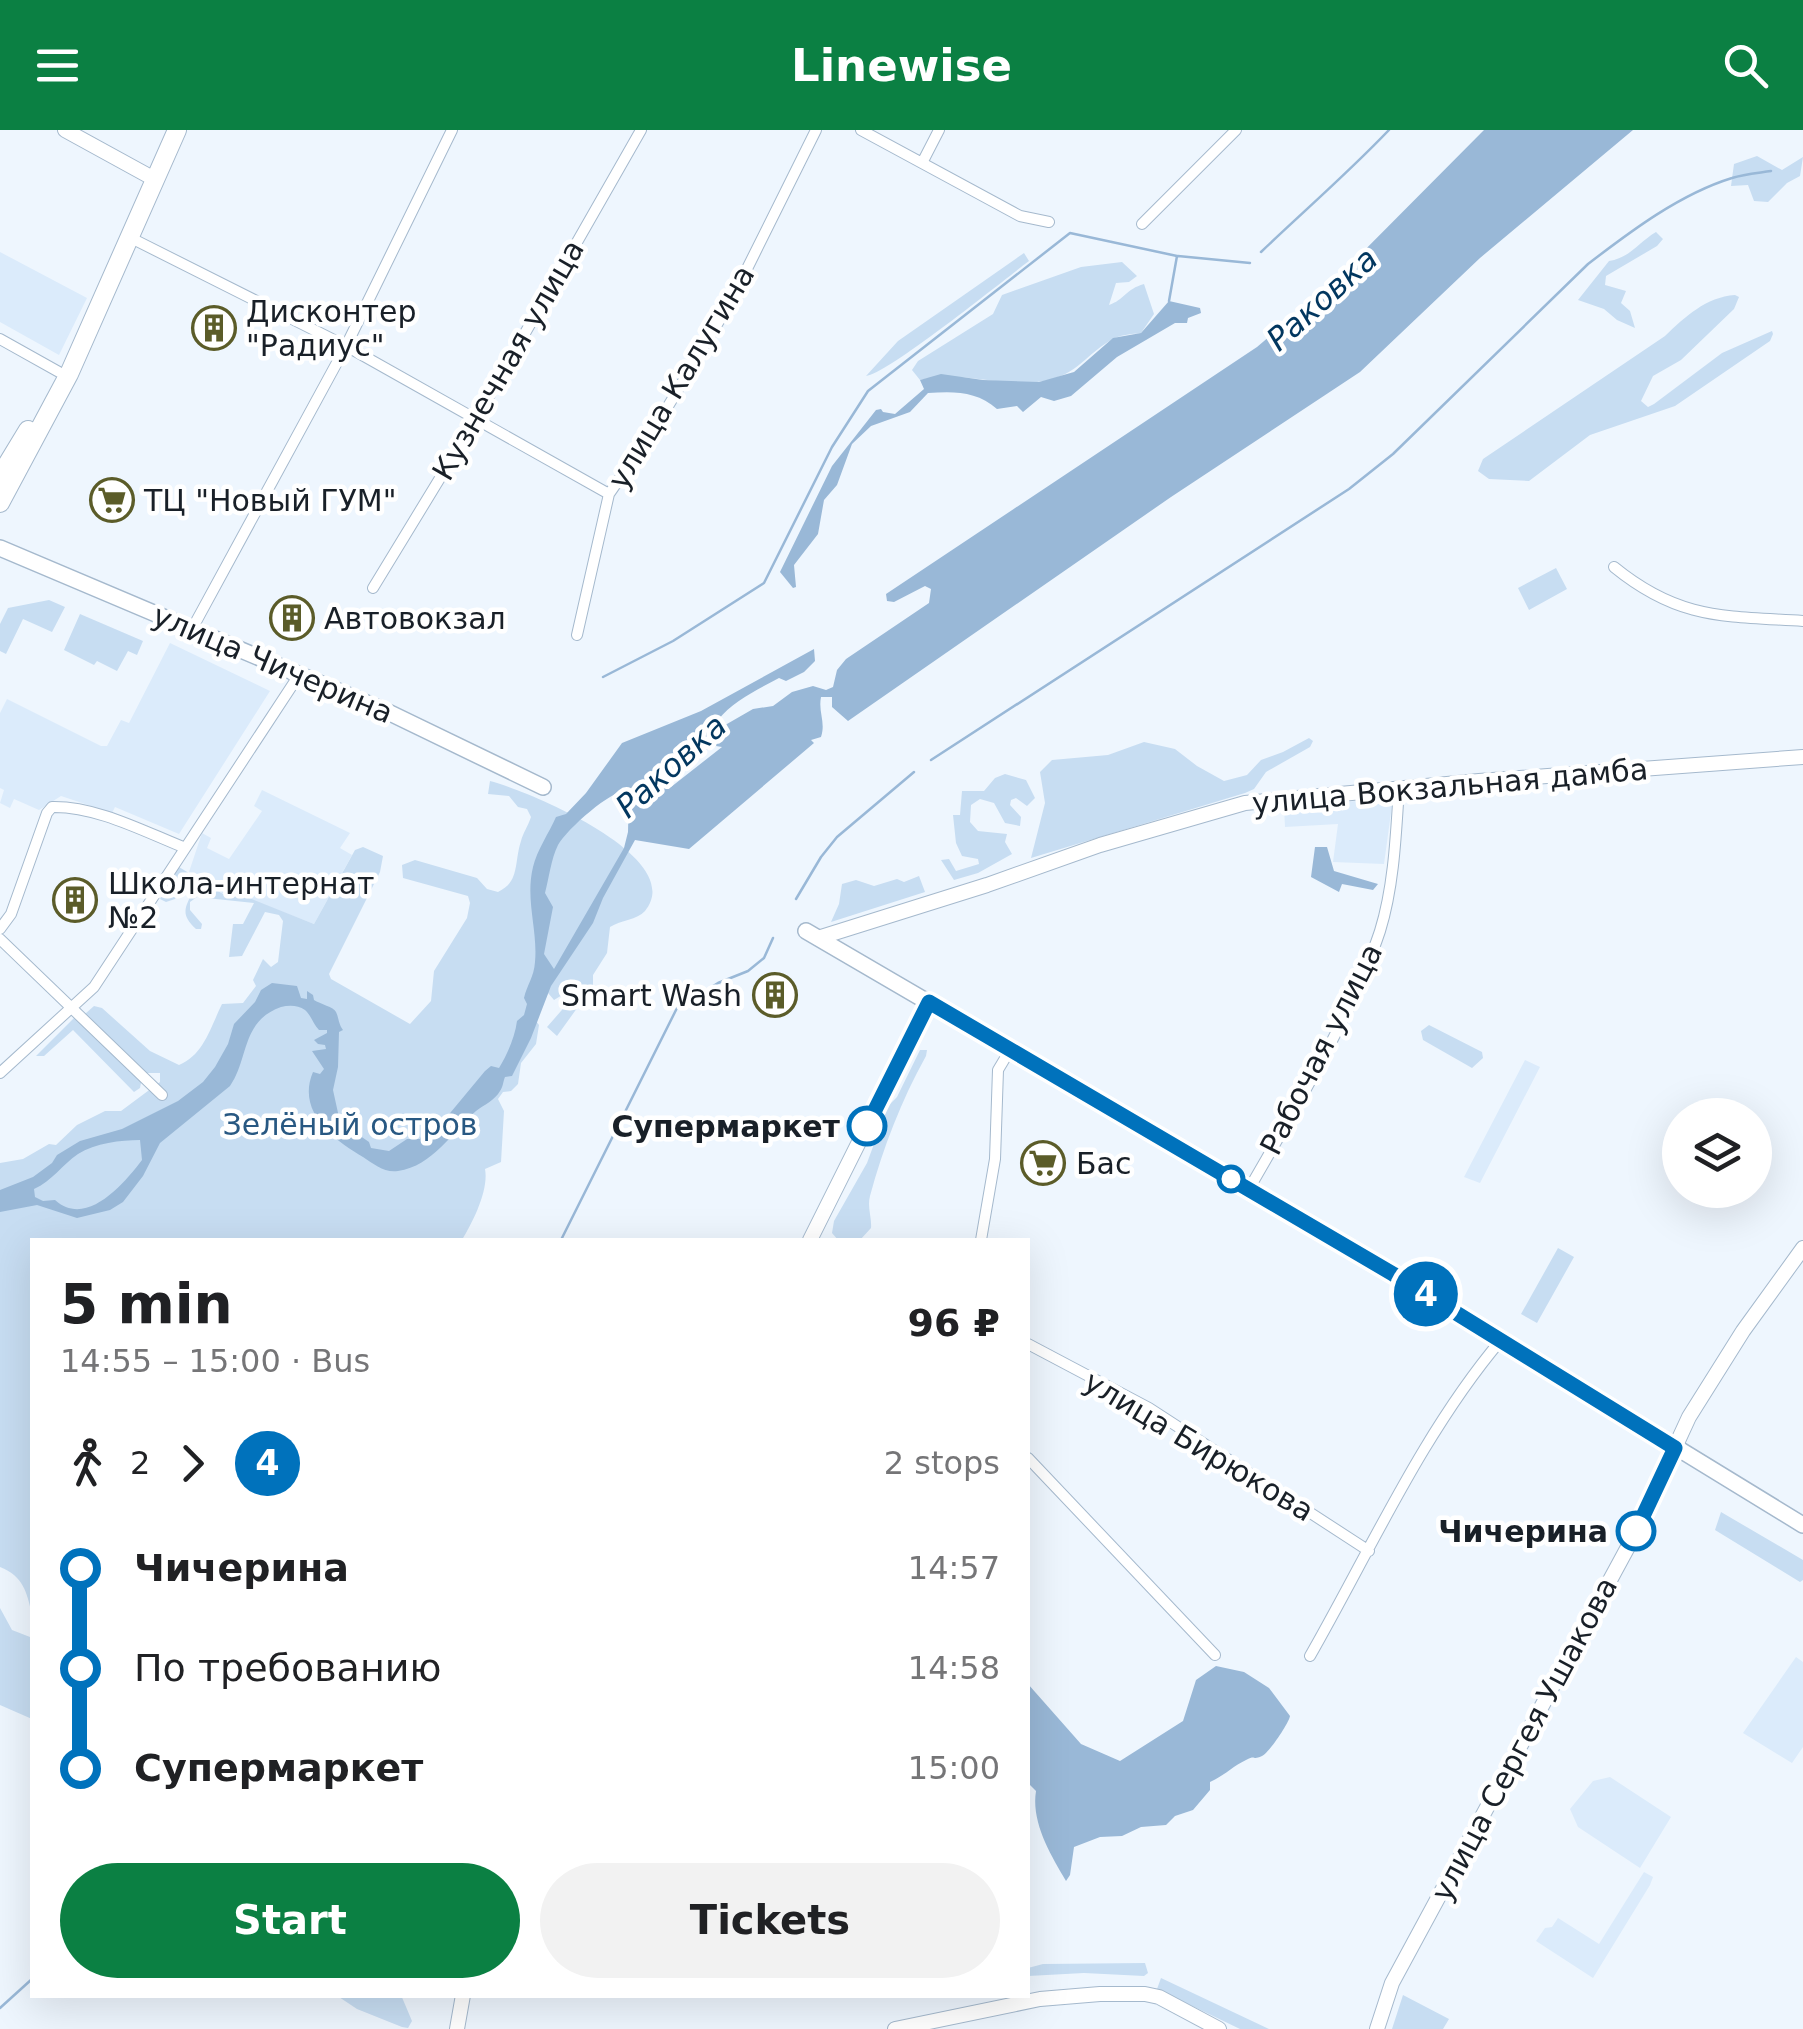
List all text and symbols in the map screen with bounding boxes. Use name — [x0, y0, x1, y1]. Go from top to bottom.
icon: menu — [30, 38, 85, 93]
icon: search — [1718, 38, 1773, 93]
text: Linewise — [791, 39, 1012, 92]
street label: Кузнечная улица — [425, 234, 591, 486]
water label: Раковка — [1259, 240, 1385, 358]
street label: улица Калугина — [600, 259, 762, 495]
place label: Дисконтер "Радиус" — [246, 294, 417, 363]
building icon: Дисконтер "Радиус" — [191, 305, 237, 351]
supermarket icon: ТЦ "Новый ГУМ" — [89, 477, 135, 523]
place label: ТЦ "Новый ГУМ" — [143, 483, 397, 518]
building icon: Автовокзал — [269, 595, 315, 641]
street label: улица Чичерина — [148, 598, 398, 730]
place label: Автовокзал — [324, 601, 506, 636]
water label: Раковка — [608, 707, 734, 825]
street label: улица Вокзальная дамба — [1251, 751, 1649, 821]
place label: Школа-интернат №2 — [108, 866, 375, 935]
building icon: Школа-интернат №2 — [52, 877, 98, 923]
street label: Рабочая улица — [1253, 938, 1389, 1160]
building icon: Smart Wash — [752, 972, 798, 1018]
place label: Smart Wash — [561, 978, 742, 1013]
map controls — [1662, 1098, 1772, 1208]
button: layers — [1662, 1098, 1772, 1208]
park label: Зелёный остров — [222, 1107, 478, 1142]
marker: Супермаркет — [848, 1107, 886, 1145]
place label: Супермаркет — [612, 1109, 841, 1144]
supermarket icon: Бас — [1020, 1140, 1066, 1186]
place label: Бас — [1076, 1146, 1131, 1181]
unlabelled marker — [1218, 1166, 1244, 1192]
line badge: 4 — [1394, 1262, 1458, 1326]
text: 5 min — [60, 1272, 233, 1336]
text: 4 — [1414, 1274, 1438, 1314]
text: 96 ₽ — [907, 1301, 1000, 1345]
text: 14:55 – 15:00 · Bus — [60, 1342, 370, 1380]
street label: улица Бирюкова — [1078, 1364, 1320, 1528]
icon: walk — [60, 1436, 115, 1491]
icon: forward — [165, 1436, 220, 1491]
text: 4 — [255, 1443, 280, 1483]
text: 2 — [130, 1444, 150, 1482]
text: 2 stops — [884, 1444, 1000, 1482]
marker: Чичерина — [1617, 1512, 1655, 1550]
place label: Чичерина — [1438, 1514, 1608, 1549]
text: Чичерина — [134, 1546, 349, 1590]
text: 14:57 — [908, 1549, 1000, 1587]
street label: улица Сергея Ушакова — [1424, 1571, 1624, 1907]
text: По требованию — [134, 1646, 441, 1690]
text: 14:58 — [908, 1649, 1000, 1687]
text: Супермаркет — [134, 1746, 423, 1790]
text: 15:00 — [908, 1749, 1000, 1787]
button: Start — [60, 1863, 520, 1978]
button: Tickets — [540, 1863, 1000, 1978]

